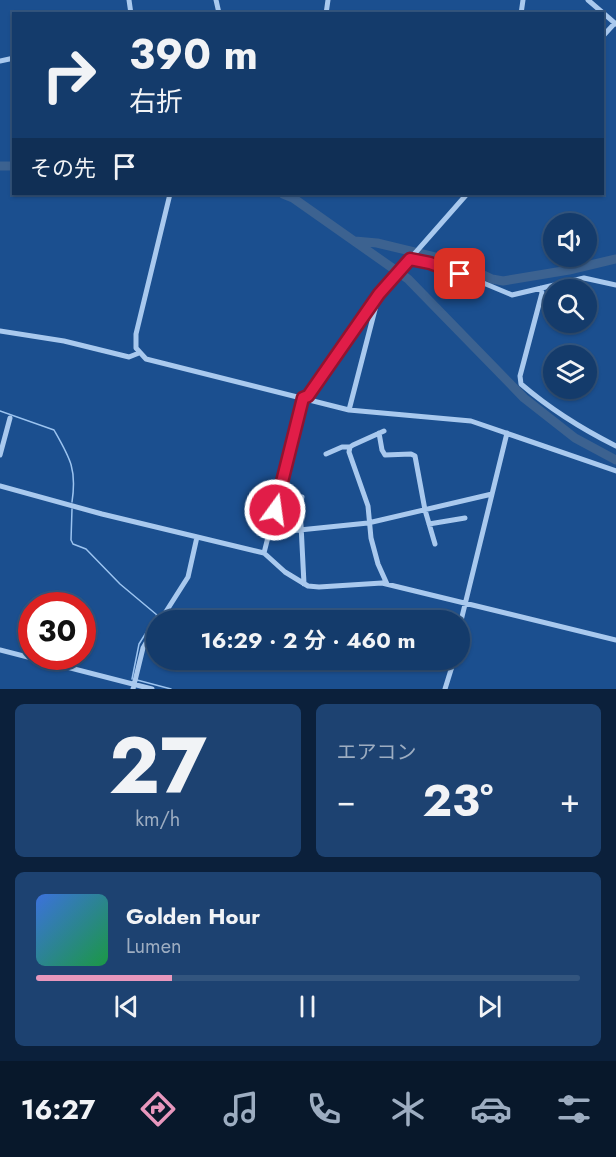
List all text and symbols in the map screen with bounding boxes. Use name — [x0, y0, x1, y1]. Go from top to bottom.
text: 390 m — [129, 24, 258, 85]
icon: right — [30, 36, 108, 114]
text: 右折 — [129, 82, 183, 121]
icon: arrive — [108, 150, 141, 183]
text: その先 — [30, 152, 96, 184]
map controls — [543, 213, 597, 399]
button: sound — [543, 213, 597, 267]
pin — [434, 248, 485, 299]
icon: arrive — [443, 257, 476, 290]
button: search — [543, 279, 597, 333]
button: layers — [543, 345, 597, 399]
position arrow — [243, 478, 307, 542]
speed limit sign: 30 — [18, 592, 96, 670]
text: 16:29 · 2 分 · 460 m — [200, 624, 416, 656]
text: 27 — [109, 710, 207, 822]
text: エアコン — [337, 738, 417, 767]
text: 23° — [422, 768, 493, 833]
text: − — [337, 777, 356, 824]
text: + — [560, 777, 580, 824]
text: km/h — [135, 805, 180, 834]
text: Golden Hour — [126, 900, 260, 932]
text: Lumen — [126, 932, 182, 961]
icon: previous — [110, 990, 143, 1023]
icon: pause — [291, 990, 324, 1023]
icon: next — [473, 990, 506, 1023]
icon: directions — [137, 1088, 179, 1130]
icon: music — [220, 1088, 262, 1130]
icon: phone — [303, 1088, 345, 1130]
icon: climate — [387, 1088, 429, 1130]
icon: car — [470, 1088, 512, 1130]
icon: filters — [553, 1088, 595, 1130]
text: 16:27 — [21, 1090, 95, 1129]

